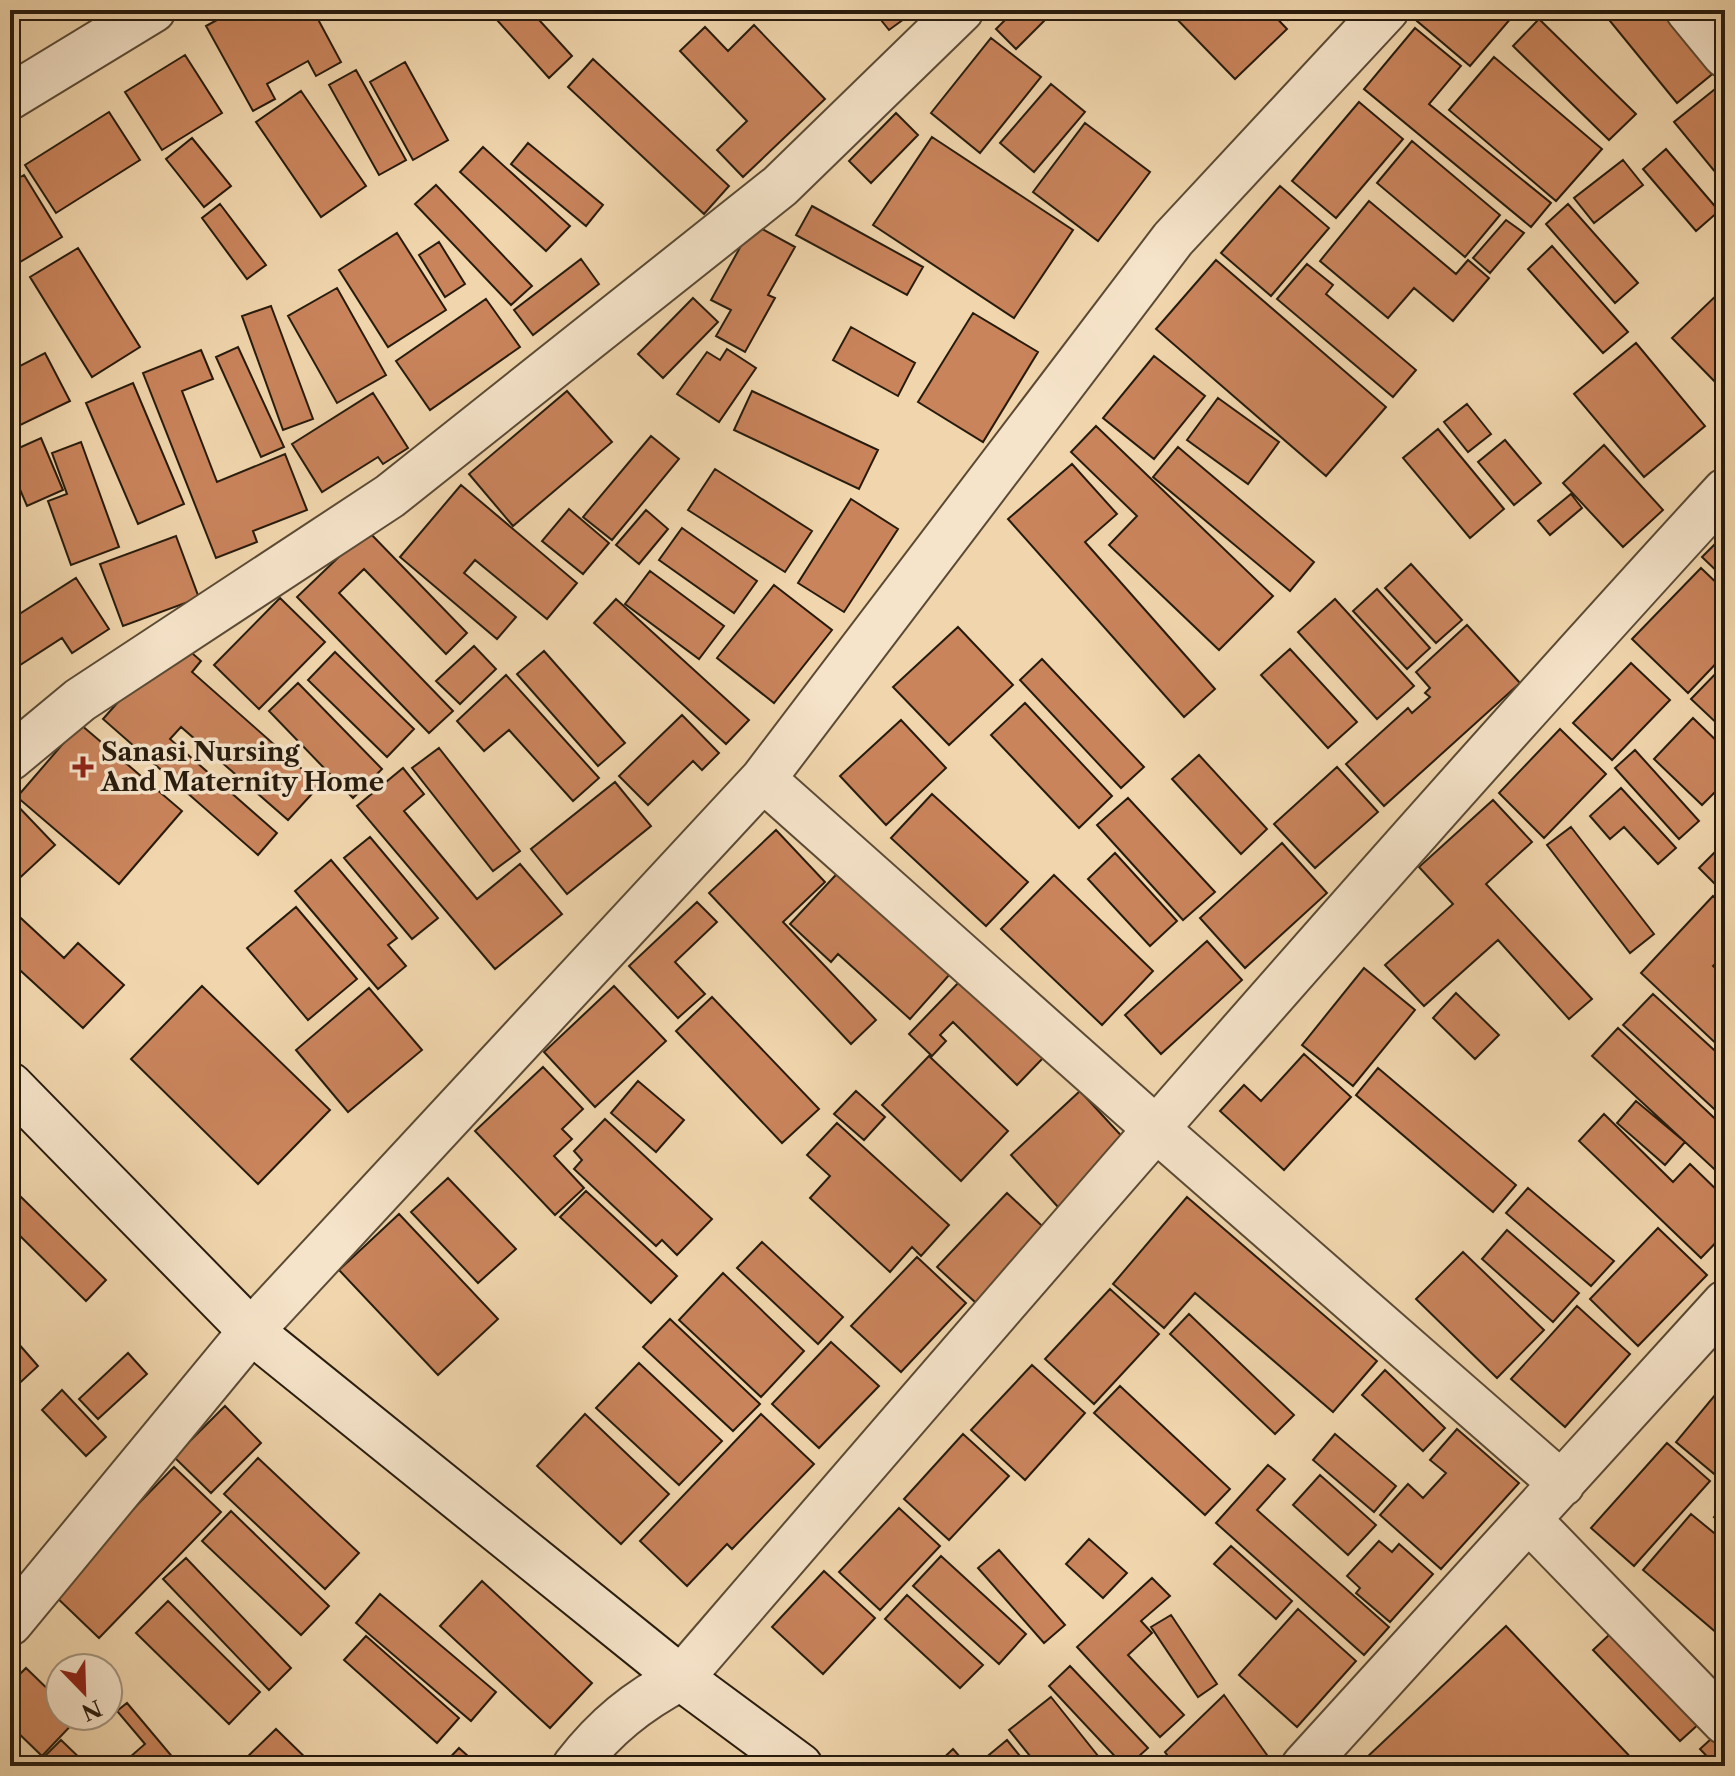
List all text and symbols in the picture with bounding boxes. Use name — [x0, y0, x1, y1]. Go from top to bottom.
place label: Sanasi Nursing And Maternity Home — [100, 736, 384, 798]
marker: Sanasi Nursing And Maternity Home — [72, 756, 94, 778]
north arrow — [44, 1652, 124, 1732]
text: N — [78, 1694, 106, 1726]

